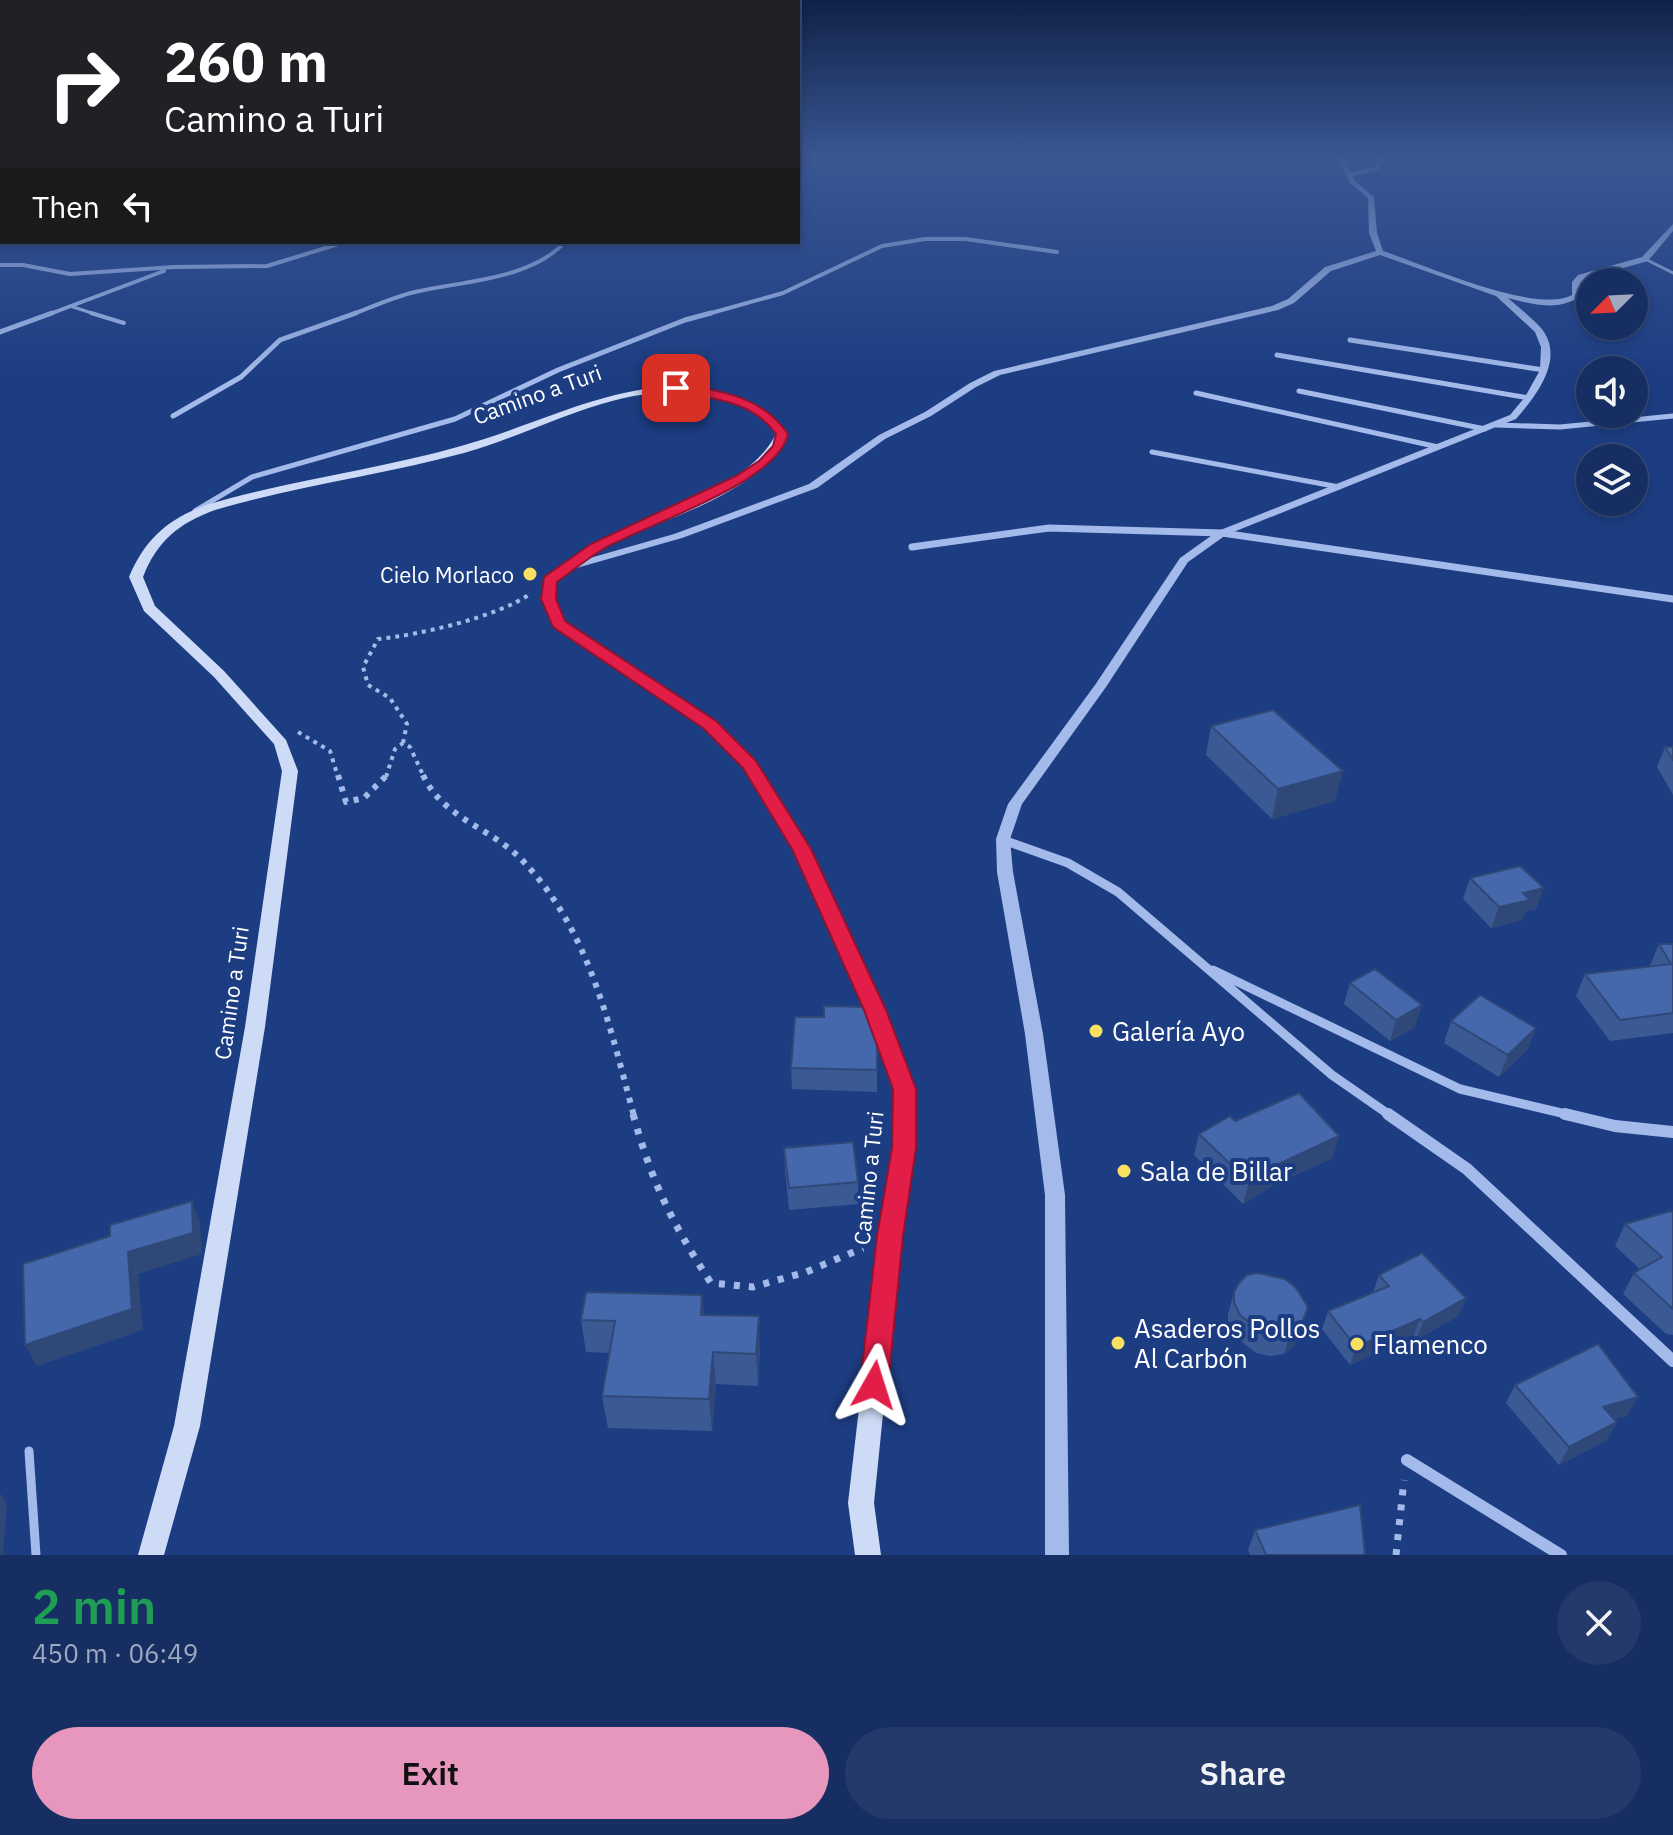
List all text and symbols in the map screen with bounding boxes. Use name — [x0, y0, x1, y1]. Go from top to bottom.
text: 260 m — [164, 25, 328, 97]
icon: right — [32, 32, 136, 136]
text: Camino a Turi — [164, 95, 384, 142]
icon: left — [116, 184, 160, 228]
text: Then — [32, 187, 100, 226]
north arrow — [1576, 268, 1648, 340]
map controls — [1576, 268, 1648, 516]
pin — [642, 354, 710, 422]
button: sound — [1576, 356, 1648, 428]
street label: Camino a Turi — [469, 357, 605, 431]
icon: arrive — [654, 366, 698, 410]
button: layers — [1576, 444, 1648, 516]
place label: Cielo Morlaco — [380, 560, 514, 589]
marker: Cielo Morlaco — [521, 565, 539, 583]
street label: Camino a Turi — [207, 924, 255, 1062]
place label: Galería Ayo — [1112, 1014, 1245, 1048]
marker: Galería Ayo — [1087, 1022, 1105, 1040]
street label: Camino a Turi — [847, 1110, 889, 1246]
place label: Sala de Billar — [1140, 1154, 1293, 1188]
marker: Sala de Billar — [1115, 1162, 1133, 1180]
place label: Asaderos Pollos Al Carbón — [1134, 1311, 1320, 1375]
place label: Flamenco — [1373, 1327, 1488, 1361]
marker: Asaderos Pollos Al Carbón — [1109, 1334, 1127, 1352]
marker: Flamenco — [1348, 1335, 1366, 1353]
position arrow — [832, 1343, 916, 1427]
text: 2 min — [32, 1575, 156, 1637]
button: close — [1557, 1581, 1641, 1665]
text: 450 m · 06:49 — [32, 1636, 198, 1670]
button: Exit — [32, 1727, 829, 1819]
button: Share — [845, 1727, 1641, 1819]

